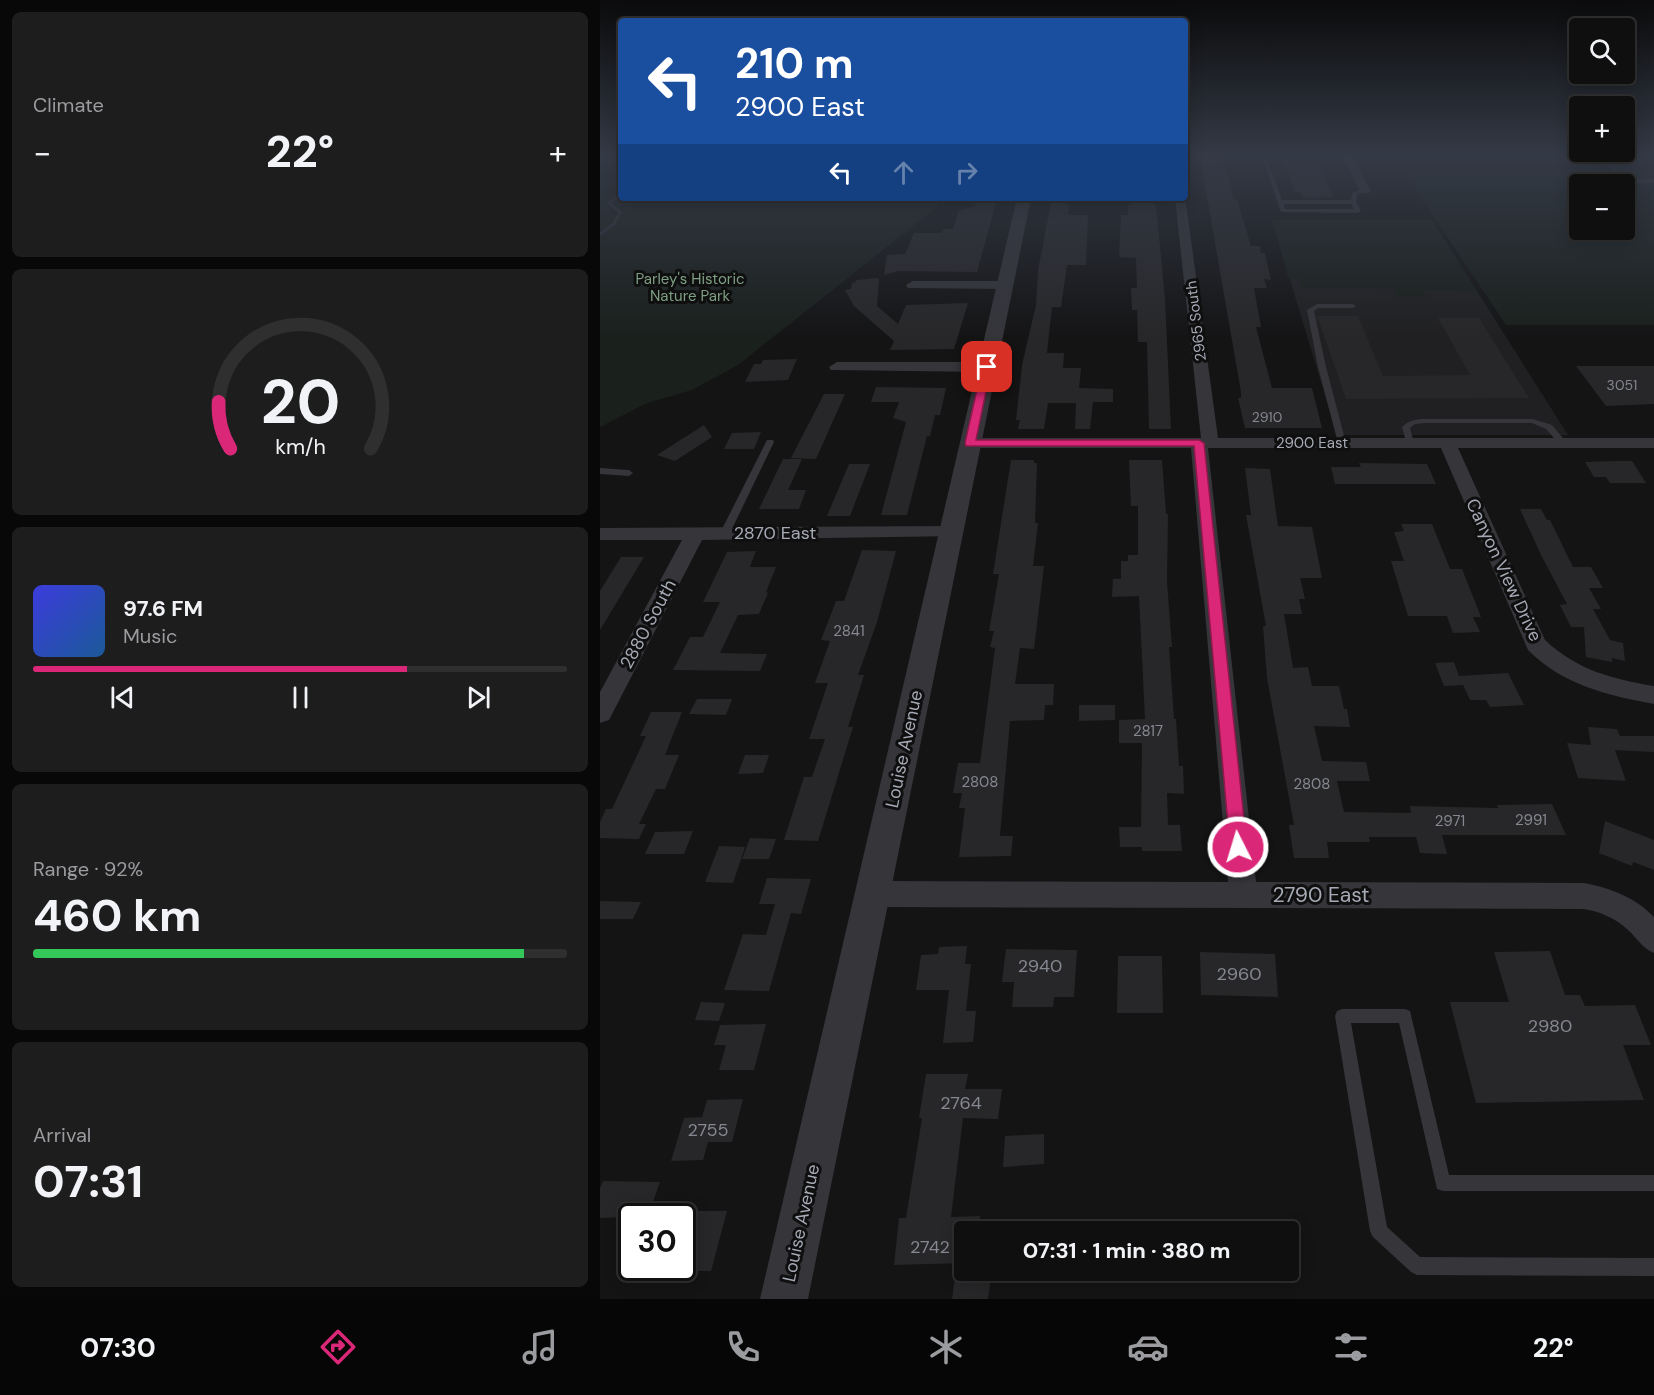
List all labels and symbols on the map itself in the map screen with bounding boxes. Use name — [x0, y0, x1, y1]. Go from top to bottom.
park label: Parley's Historic Nature Park — [635, 269, 745, 306]
street label: 2965 South — [1181, 280, 1211, 362]
pin — [961, 341, 1012, 392]
house number: 3051 — [1607, 376, 1637, 394]
house number: 2910 — [1252, 408, 1282, 426]
street label: 2900 East — [1276, 433, 1348, 453]
street label: Canyon View Drive — [1460, 495, 1548, 645]
street label: 2870 East — [734, 521, 816, 545]
street label: 2880 South — [614, 575, 682, 673]
house number: 2841 — [833, 621, 865, 641]
street label: Louise Avenue — [880, 688, 928, 810]
house number: 2817 — [1133, 721, 1163, 741]
house number: 2808 — [962, 772, 998, 792]
house number: 2808 — [1294, 774, 1330, 794]
house number: 2991 — [1515, 810, 1547, 830]
house number: 2971 — [1435, 811, 1465, 831]
position arrow — [1206, 815, 1270, 879]
street label: 2790 East — [1272, 881, 1370, 909]
house number: 2940 — [1018, 954, 1062, 978]
house number: 2960 — [1216, 962, 1262, 986]
house number: 2980 — [1528, 1014, 1572, 1038]
house number: 2764 — [940, 1091, 982, 1115]
house number: 2755 — [687, 1118, 729, 1142]
street label: Louise Avenue — [777, 1162, 825, 1284]
speed limit sign: 30 — [618, 1203, 696, 1281]
house number: 2742 — [910, 1235, 950, 1259]

